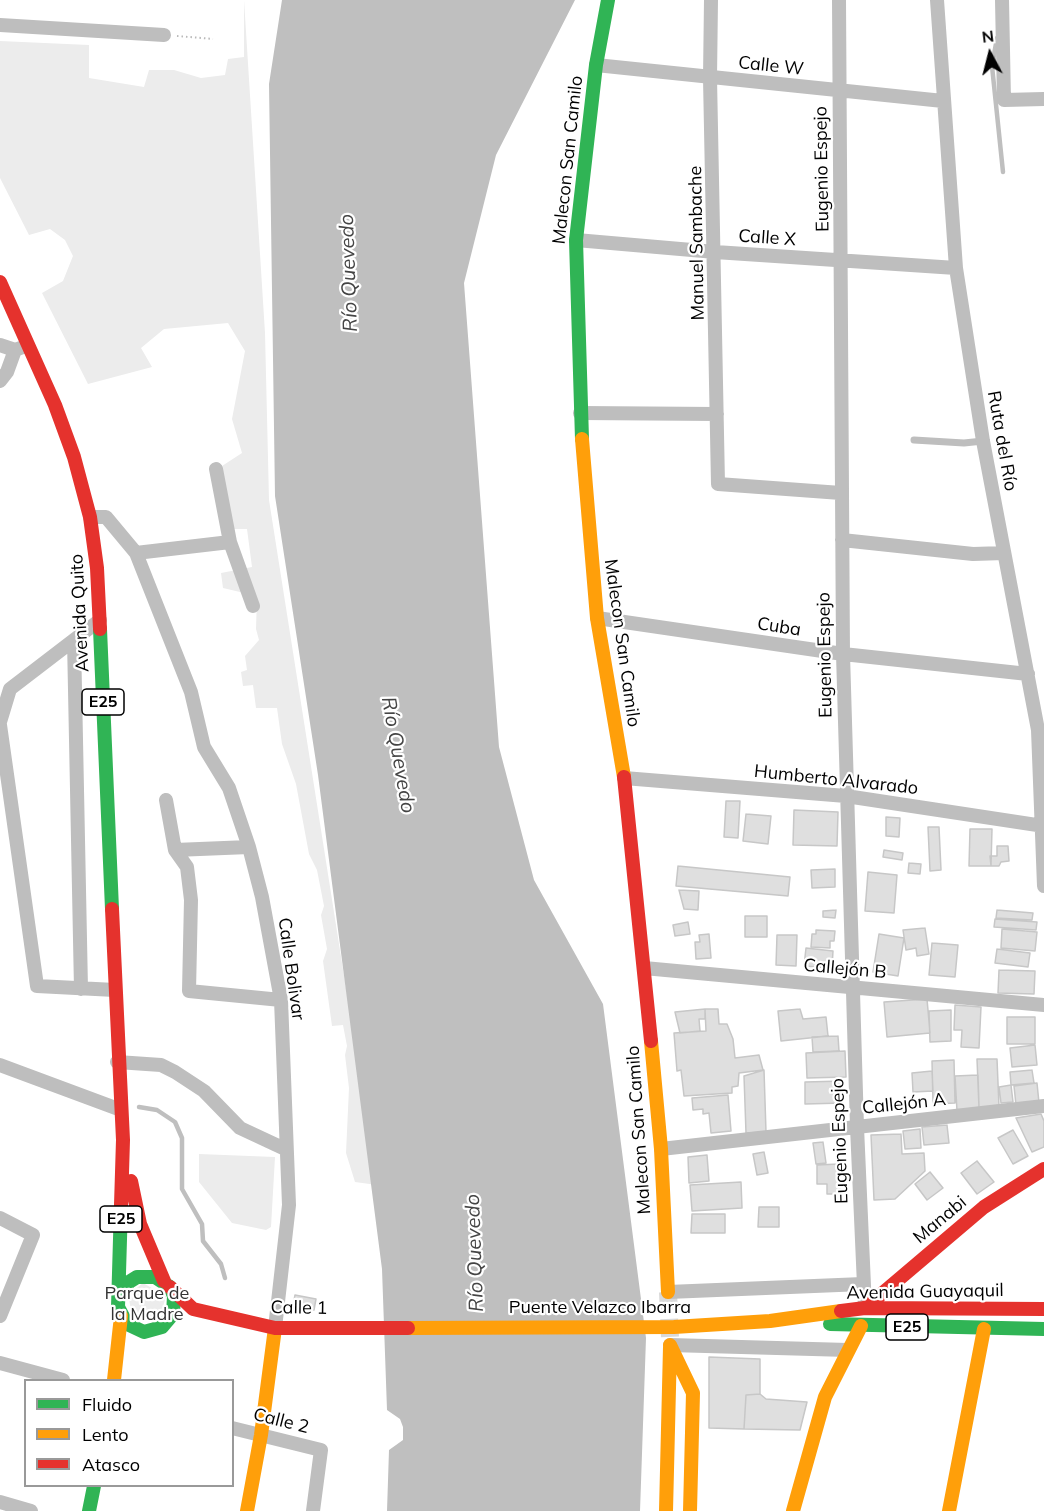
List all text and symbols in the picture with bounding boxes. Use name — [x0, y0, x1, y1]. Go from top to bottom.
north arrow — [960, 24, 1020, 84]
text: N — [981, 25, 995, 47]
street label: Calle W — [737, 52, 805, 80]
street label: Malecon San Camilo — [548, 75, 588, 245]
street label: Eugenio Espejo — [810, 106, 834, 232]
street label: Manuel Sambache — [685, 166, 709, 320]
water label: Río Quevedo — [335, 214, 363, 332]
street label: Calle X — [738, 225, 796, 251]
street label: Ruta del Río — [983, 389, 1021, 493]
street label: Avenida Quito — [66, 553, 94, 673]
street label: Malecon San Camilo — [600, 558, 644, 728]
street label: Eugenio Espejo — [813, 592, 837, 718]
street label: Cuba — [756, 613, 802, 641]
road number: E25 — [82, 689, 124, 715]
water label: Río Quevedo — [376, 695, 420, 815]
street label: Humberto Alvarado — [753, 761, 919, 799]
street label: Calle Bolivar — [273, 916, 309, 1022]
street label: Callejón B — [803, 955, 887, 983]
street label: Malecon San Camilo — [622, 1045, 656, 1215]
street label: Eugenio Espejo — [827, 1078, 853, 1204]
street label: Callejón A — [861, 1089, 947, 1119]
street label: Manabi — [909, 1192, 971, 1248]
water label: Río Quevedo — [461, 1194, 489, 1312]
road number: E25 — [100, 1206, 142, 1232]
street label: Avenida Guayaquil — [846, 1280, 1004, 1304]
park label: Parque de la Madre — [105, 1283, 189, 1326]
street label: Calle 1 — [270, 1297, 328, 1319]
street label: Puente Velazco Ibarra — [509, 1297, 691, 1319]
road number: E25 — [886, 1314, 928, 1340]
legend — [24, 1379, 234, 1487]
text: Fluido — [82, 1393, 132, 1416]
street label: Calle 2 — [251, 1404, 311, 1438]
text: Lento — [82, 1423, 129, 1446]
text: Atasco — [82, 1453, 140, 1476]

